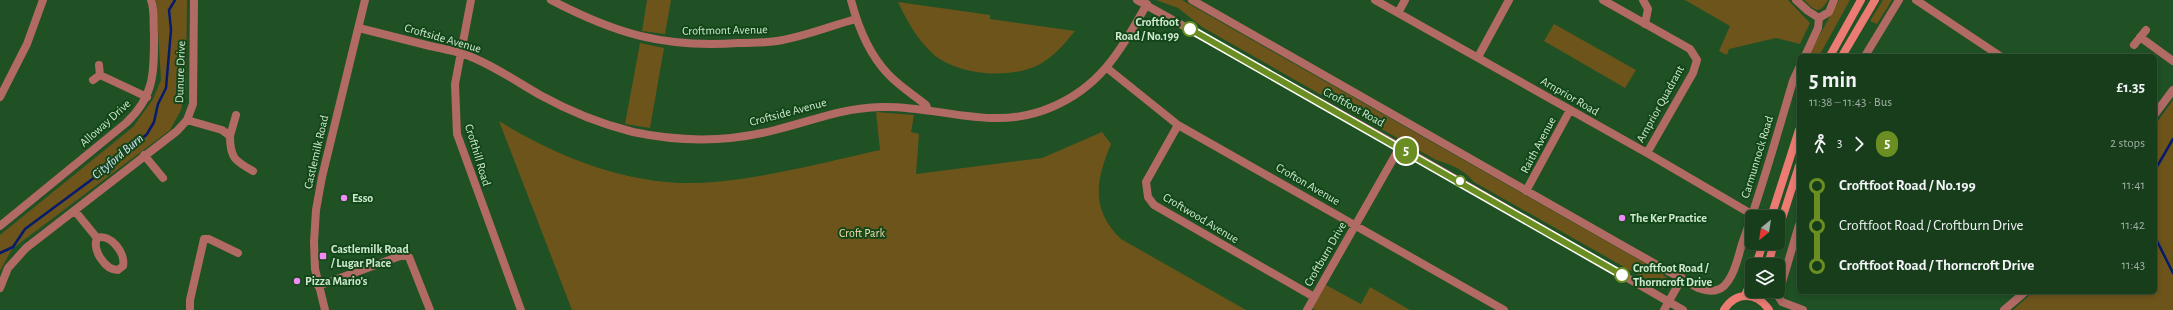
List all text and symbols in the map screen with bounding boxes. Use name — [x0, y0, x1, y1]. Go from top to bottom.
place label: Croftfoot Road / No.199 — [1115, 16, 1179, 42]
street label: Croftside Avenue — [403, 21, 483, 55]
marker: Croftfoot Road / No.199 — [1182, 21, 1198, 37]
street label: Croftmont Avenue — [682, 23, 768, 37]
street label: Dunure Drive — [173, 41, 187, 103]
street label: Arnprior Quadrant — [1634, 63, 1687, 145]
text: 5 min — [1809, 69, 1857, 91]
street label: Arnprior Road — [1539, 75, 1601, 117]
text: £1.35 — [2117, 80, 2145, 95]
street label: Croftfoot Road — [1321, 85, 1387, 129]
street label: Croftside Avenue — [748, 96, 828, 128]
text: 11:38 – 11:43 · Bus — [1809, 96, 1892, 109]
street label: Alloway Drive — [77, 97, 133, 150]
street label: Castlemilk Road — [302, 114, 330, 190]
street label: Carmunnock Road — [1739, 114, 1775, 200]
street label: Raith Avenue — [1518, 115, 1558, 175]
street label: Crofthill Road — [463, 123, 493, 187]
water label: Cityford Burn — [90, 132, 146, 182]
icon: walk — [1809, 133, 1831, 155]
icon: forward — [1848, 133, 1870, 155]
text: 3 — [1837, 137, 1842, 150]
text: 5 — [1884, 137, 1890, 151]
text: 2 stops — [2110, 137, 2145, 150]
line badge: 5 — [1393, 138, 1419, 164]
text: 5 — [1403, 144, 1409, 158]
street label: Crofton Avenue — [1274, 161, 1342, 207]
unlabelled marker — [1454, 175, 1466, 187]
text: Croftfoot Road / No.199 — [1839, 178, 1976, 193]
text: 11:41 — [2122, 179, 2145, 192]
street label: Croftwood Avenue — [1161, 191, 1241, 245]
place label: Esso — [352, 192, 373, 204]
marker: Esso — [339, 193, 349, 203]
north arrow — [1745, 210, 1785, 250]
map controls — [1745, 210, 1785, 298]
place label: The Ker Practice — [1630, 212, 1707, 224]
marker: The Ker Practice — [1617, 213, 1627, 223]
text: Croftfoot Road / Croftburn Drive — [1839, 218, 2024, 233]
text: 11:42 — [2121, 219, 2145, 232]
street label: Croftburn Drive — [1302, 220, 1348, 288]
park label: Croft Park — [839, 227, 885, 239]
place label: Castlemilk Road / Lugar Place — [330, 243, 410, 269]
marker: Castlemilk Road / Lugar Place — [318, 251, 328, 261]
button: layers — [1745, 258, 1785, 298]
text: Croftfoot Road / Thorncroft Drive — [1839, 258, 2034, 273]
text: 11:43 — [2121, 259, 2145, 272]
place label: Croftfoot Road / Thorncroft Drive — [1633, 262, 1712, 288]
marker: Croftfoot Road / Thorncroft Drive — [1614, 267, 1630, 283]
place label: Pizza Mario's — [305, 275, 368, 287]
marker: Pizza Mario's — [292, 276, 302, 286]

